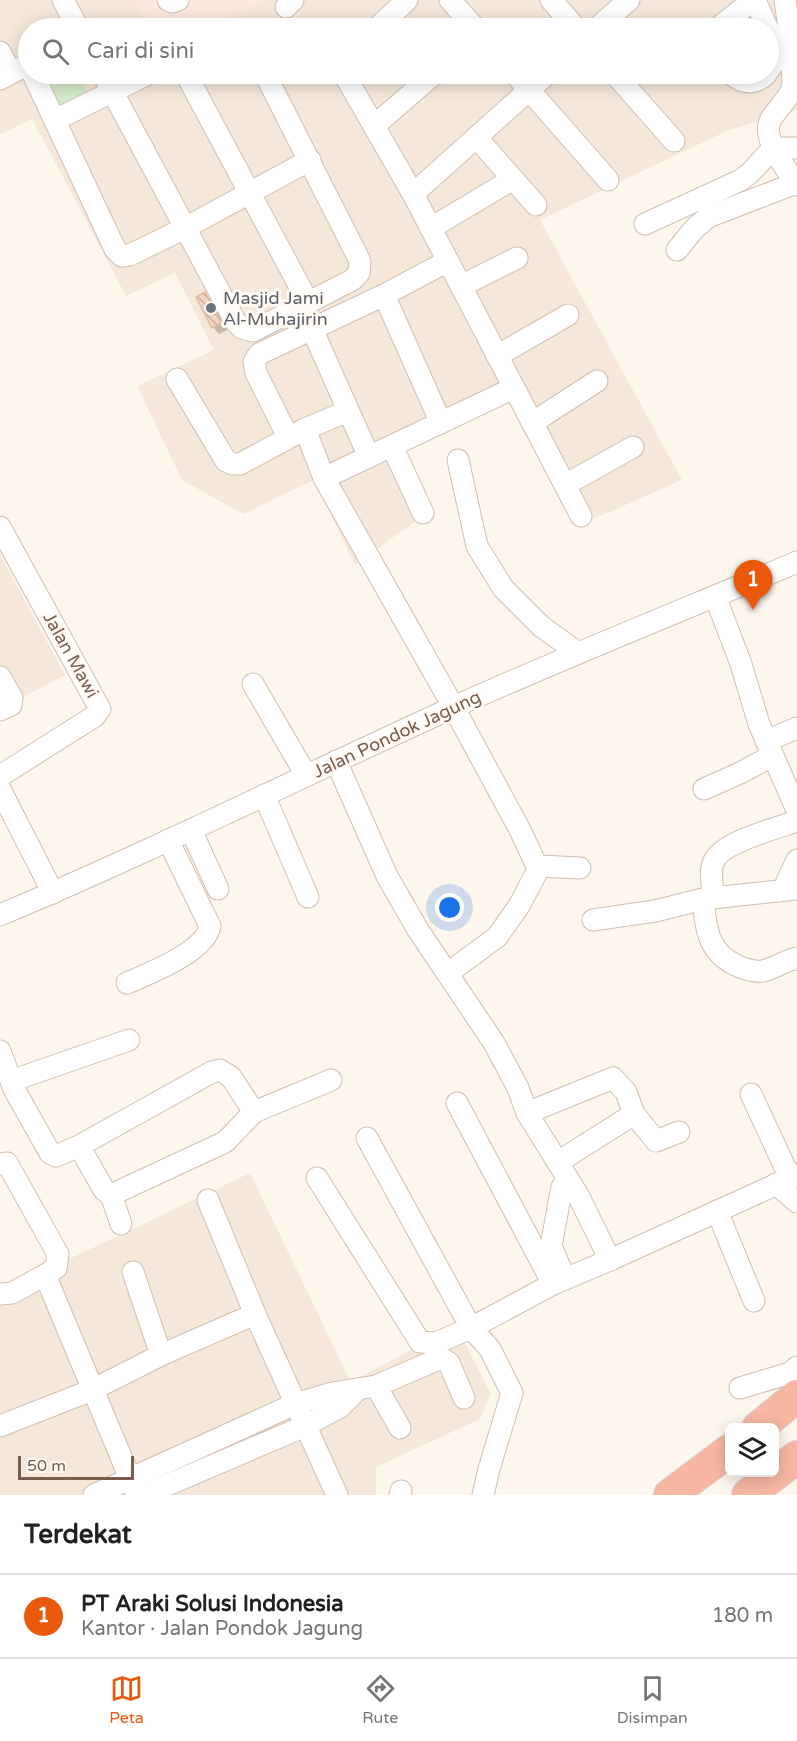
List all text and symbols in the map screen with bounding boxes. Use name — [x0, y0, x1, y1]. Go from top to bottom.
search box — [18, 18, 779, 84]
icon: search — [39, 35, 72, 68]
text: Cari di sini — [87, 38, 194, 64]
place label: Masjid Jami Al-Muhajirin — [223, 287, 328, 330]
marker: Masjid Jami Al-Muhajirin — [204, 301, 218, 315]
pin: 1 — [734, 560, 772, 610]
street label: Jalan Mawi — [38, 608, 104, 702]
street label: Jalan Pondok Jagung — [310, 685, 484, 783]
your location — [435, 893, 464, 922]
map controls — [725, 1423, 779, 1477]
button: layers — [725, 1423, 779, 1477]
scale bar — [18, 1453, 134, 1480]
text: 50 m — [27, 1456, 66, 1476]
text: Terdekat — [24, 1519, 132, 1550]
text: PT Araki Solusi Indonesia — [81, 1591, 344, 1617]
text: 1 — [37, 1604, 50, 1628]
text: 180 m — [712, 1604, 773, 1628]
text: Kantor · Jalan Pondok Jagung — [81, 1617, 363, 1641]
tab: Peta — [109, 1672, 144, 1728]
tab: Rute — [362, 1672, 398, 1728]
tab: Disimpan — [617, 1672, 688, 1728]

